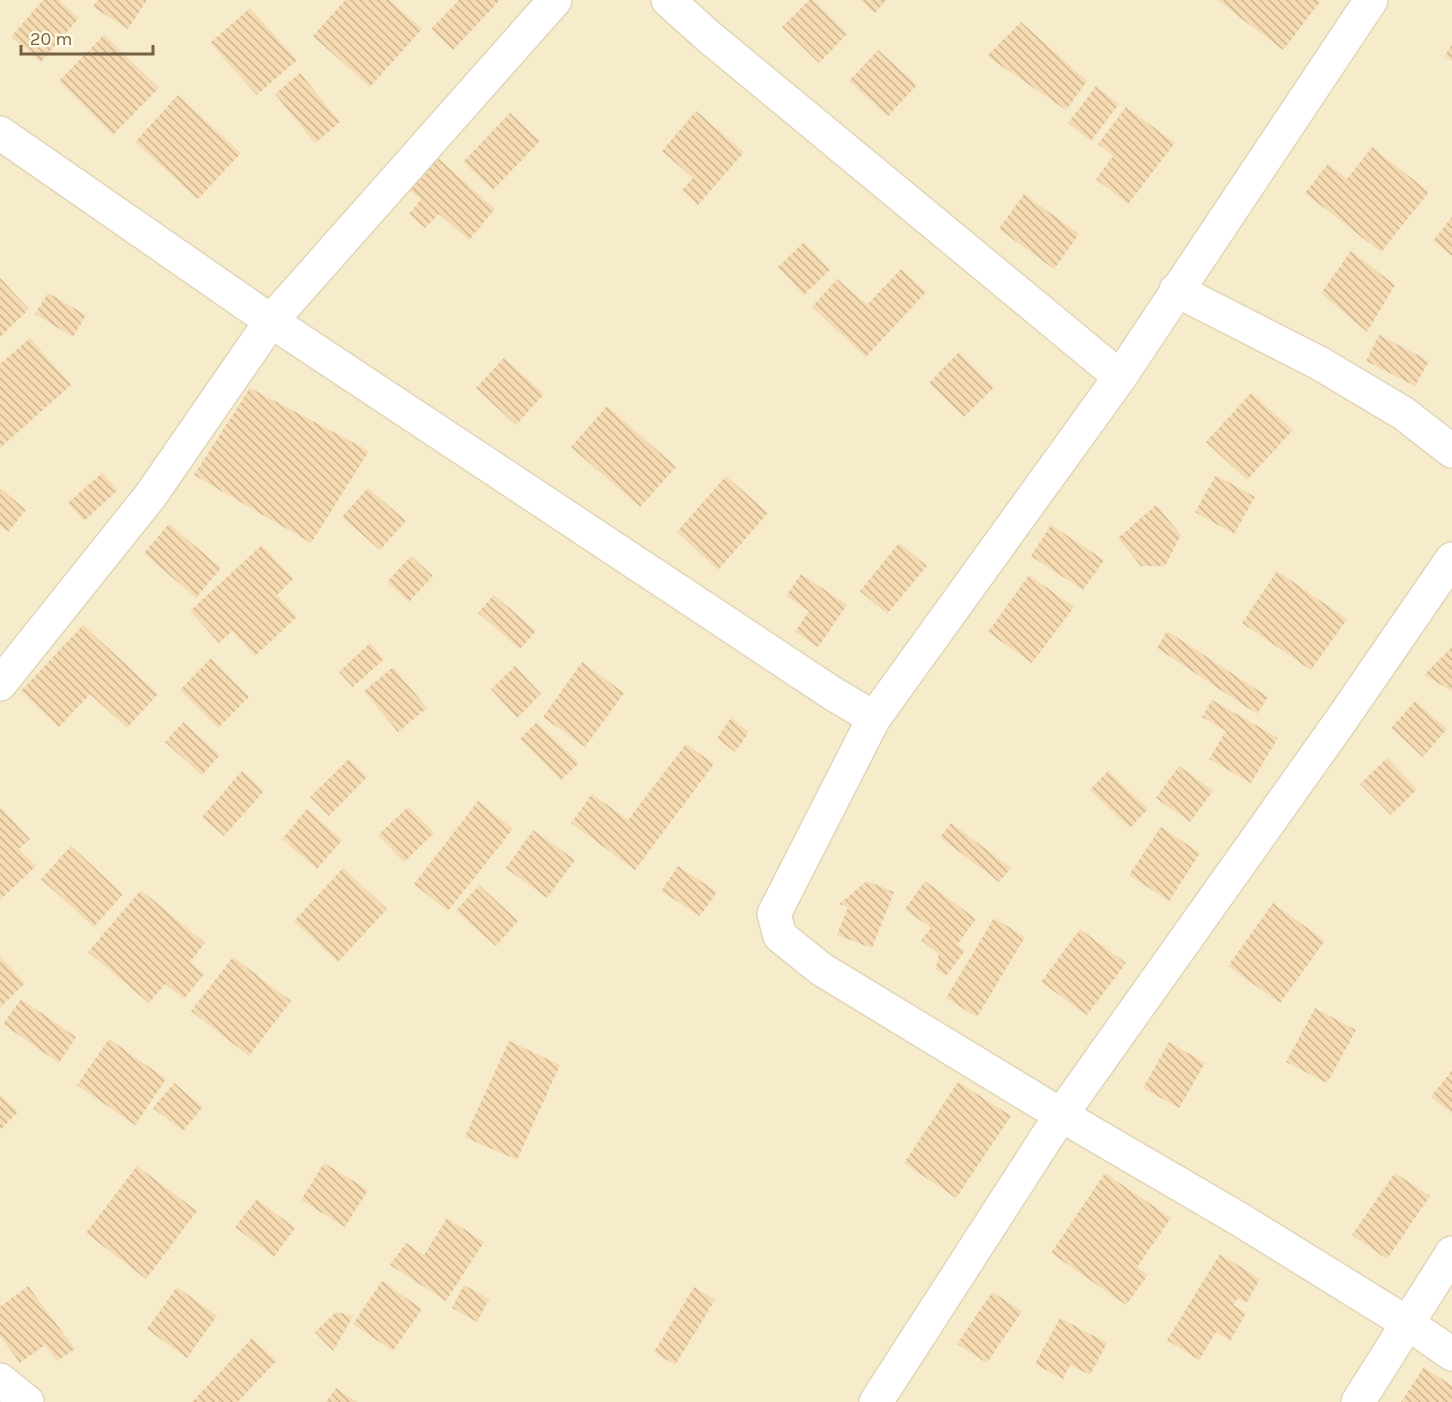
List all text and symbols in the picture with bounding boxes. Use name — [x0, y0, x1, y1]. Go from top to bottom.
scale bar — [21, 18, 153, 56]
text: 20 m — [30, 28, 72, 50]

